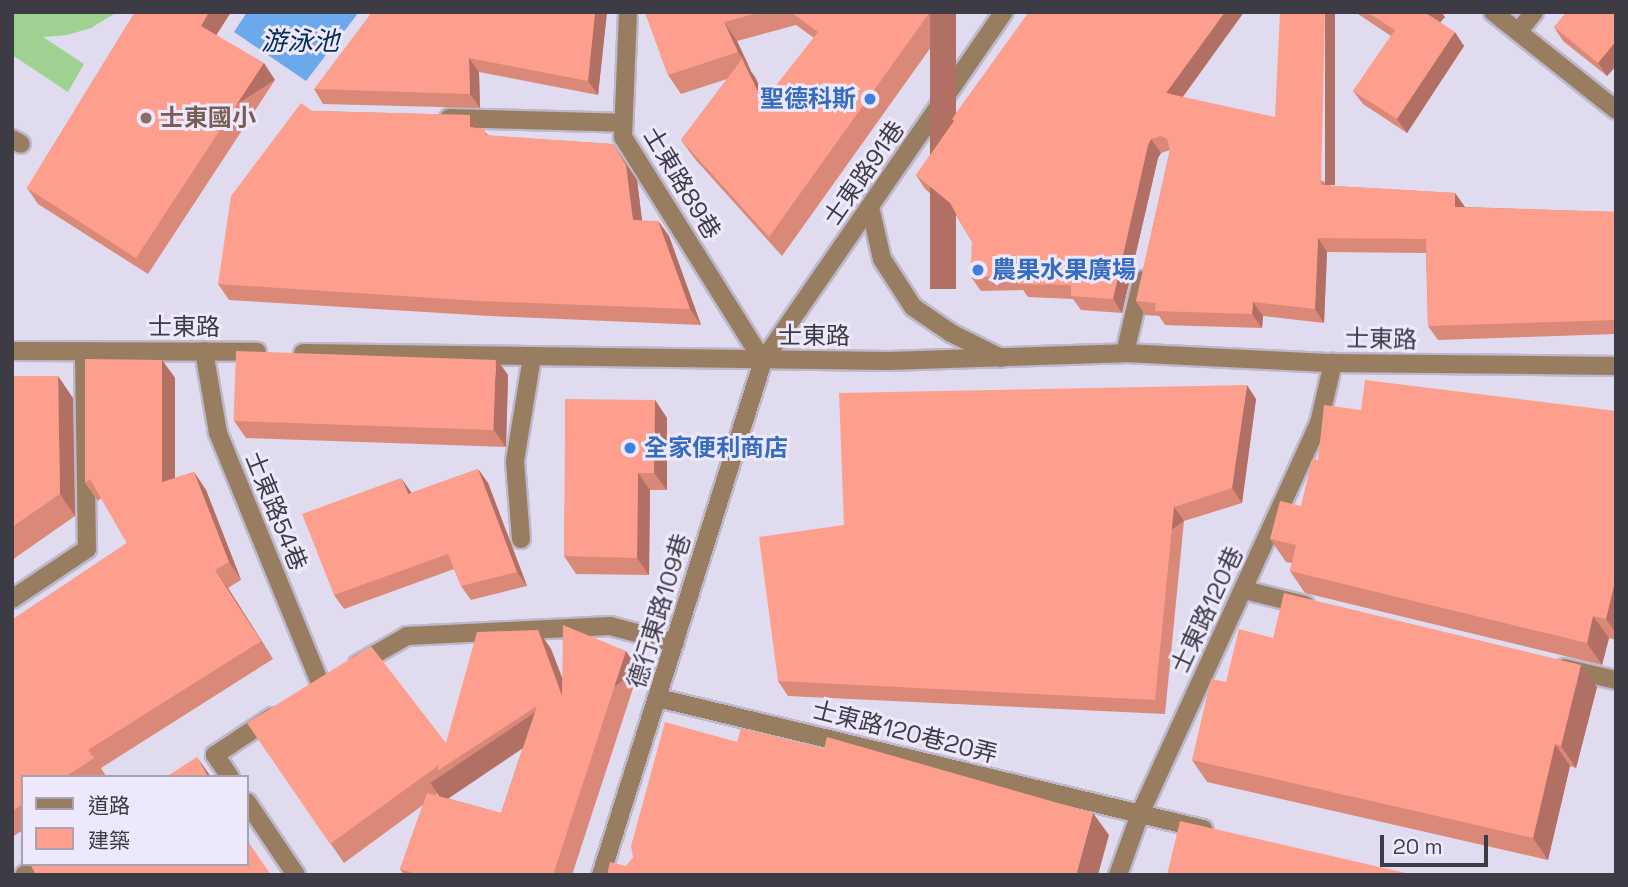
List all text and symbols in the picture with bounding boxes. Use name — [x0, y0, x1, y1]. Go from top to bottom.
water label: 游泳池 — [261, 26, 339, 58]
place label: 聖德科斯 — [760, 85, 856, 113]
marker: 聖德科斯 — [862, 91, 878, 107]
place label: 士東國小 — [160, 104, 256, 132]
marker: 士東國小 — [138, 110, 154, 126]
street label: 士東路91巷 — [818, 115, 910, 231]
street label: 士東路89巷 — [637, 122, 727, 244]
place label: 農果水果廣場 — [992, 256, 1136, 284]
marker: 農果水果廣場 — [970, 262, 986, 278]
street label: 士東路 — [148, 313, 220, 341]
street label: 士東路 — [778, 322, 850, 350]
street label: 士東路 — [1345, 324, 1417, 354]
place label: 全家便利商店 — [644, 434, 788, 462]
marker: 全家便利商店 — [622, 440, 638, 456]
street label: 士東路54巷 — [239, 447, 313, 575]
street label: 德行東路109巷 — [622, 530, 696, 692]
street label: 士東路120巷 — [1165, 542, 1249, 678]
street label: 士東路120巷20弄 — [809, 695, 1001, 769]
legend — [21, 775, 248, 866]
text: 道路 — [88, 792, 130, 819]
scale bar — [1383, 820, 1492, 864]
text: 建築 — [88, 827, 130, 854]
text: 20 m — [1393, 833, 1443, 860]

